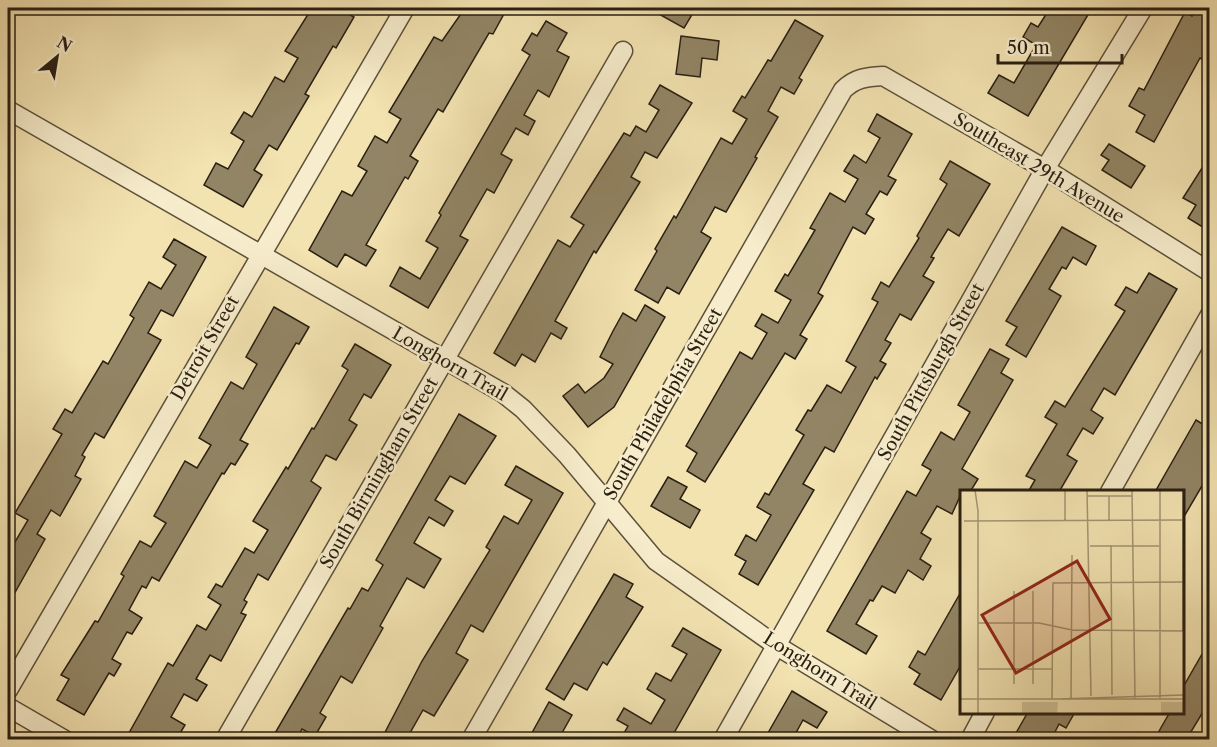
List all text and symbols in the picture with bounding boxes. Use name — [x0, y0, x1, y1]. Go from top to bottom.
north arrow — [27, 27, 87, 87]
scale bar — [998, 27, 1122, 65]
text: N — [53, 32, 76, 56]
text: 50 m — [1007, 37, 1050, 59]
street label: Southeast 29th Avenue — [950, 108, 1128, 228]
street label: South Pittsburgh Street — [873, 279, 989, 464]
street label: Detroit Street — [166, 291, 244, 404]
street label: South Philadelphia Street — [599, 303, 727, 504]
street label: Longhorn Trail — [389, 322, 511, 406]
street label: South Birmingham Street — [315, 373, 443, 573]
inset map — [960, 490, 1184, 714]
street label: Longhorn Trail — [759, 627, 881, 715]

